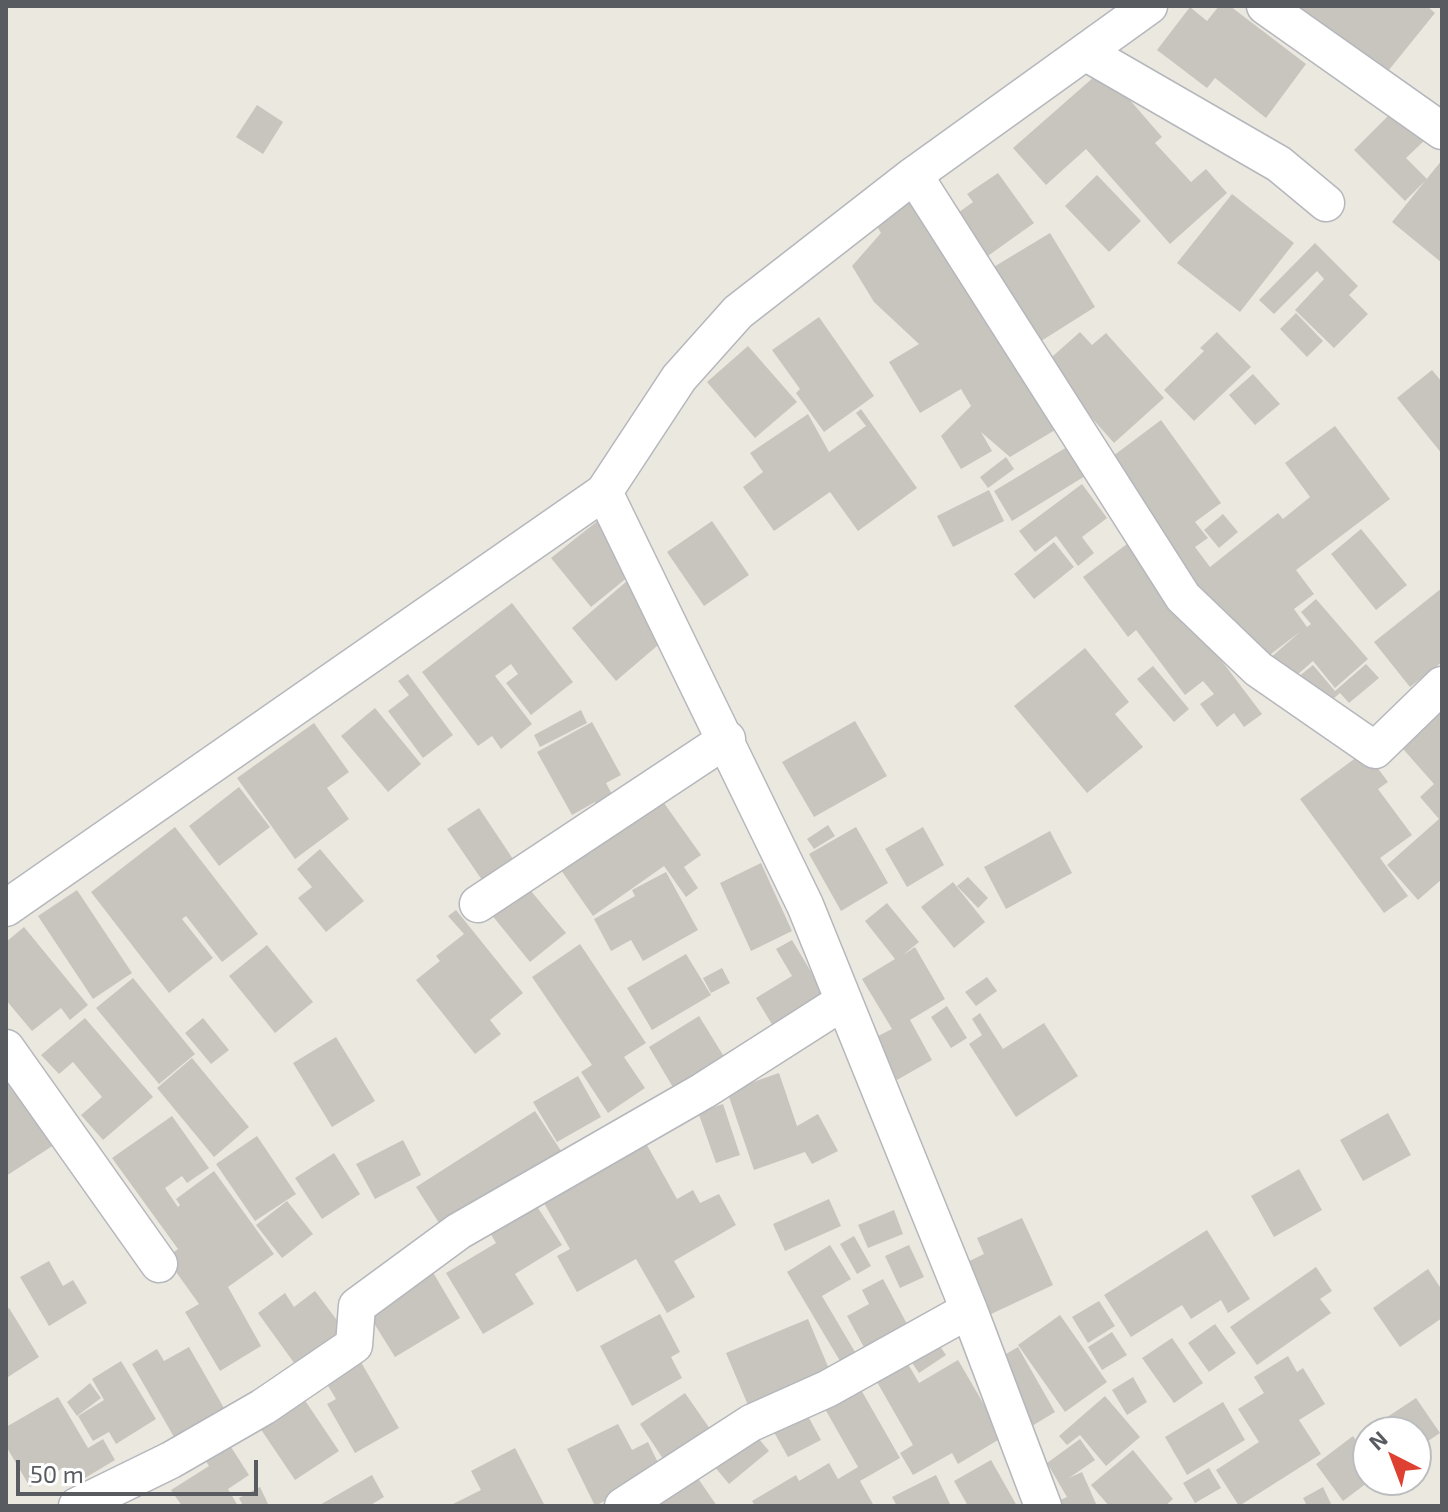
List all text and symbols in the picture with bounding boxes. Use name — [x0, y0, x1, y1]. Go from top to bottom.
north arrow — [1352, 1416, 1432, 1496]
text: N — [1363, 1425, 1392, 1455]
scale bar — [20, 1444, 262, 1494]
text: 50 m — [30, 1459, 84, 1488]

